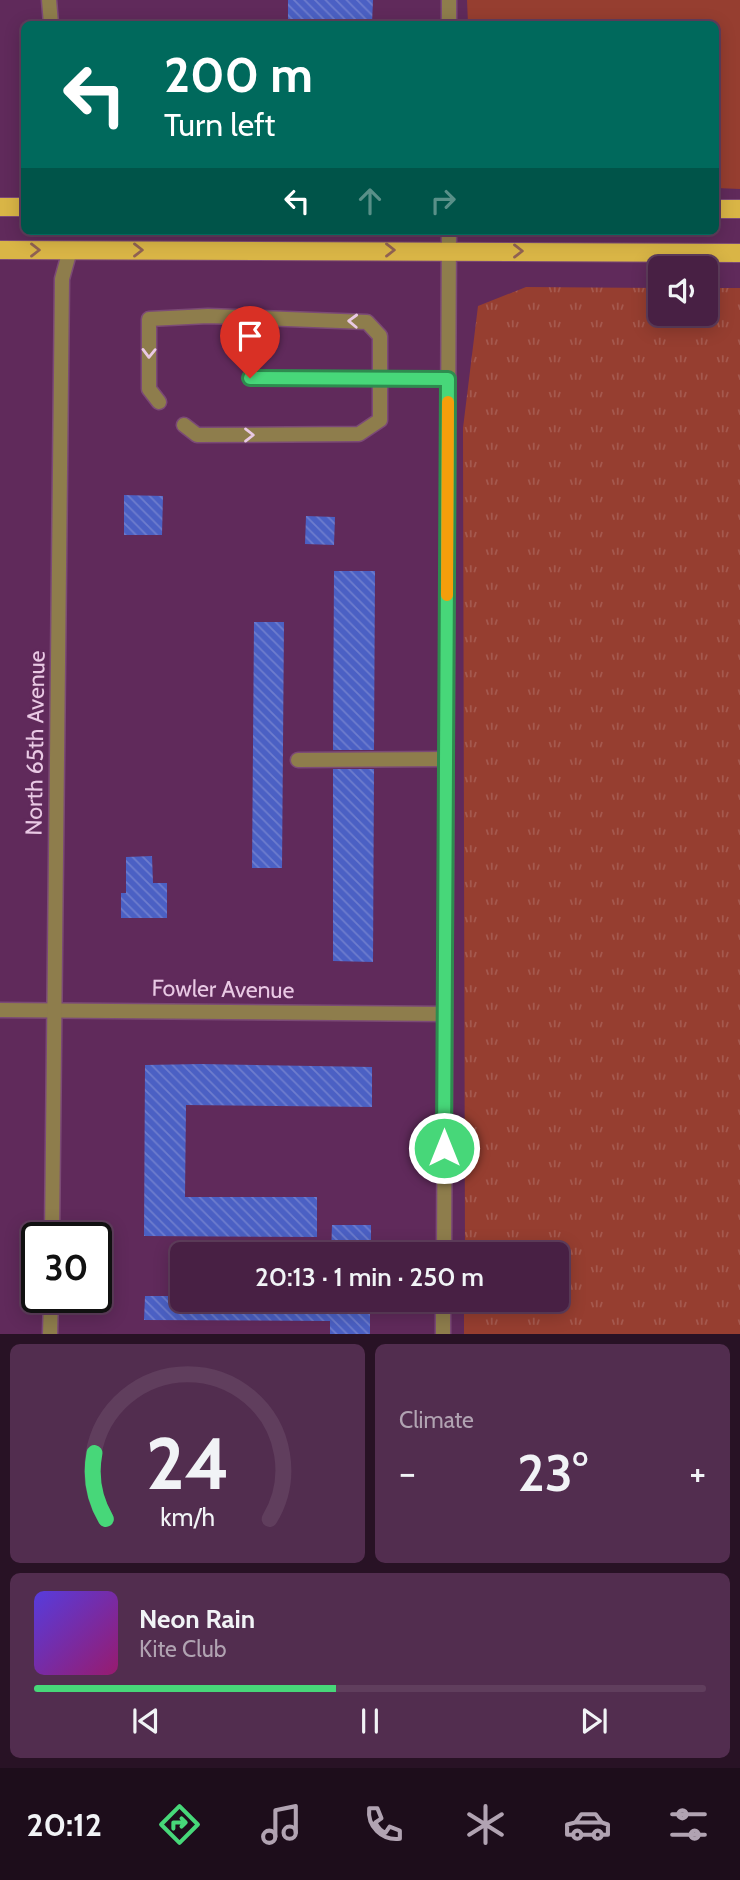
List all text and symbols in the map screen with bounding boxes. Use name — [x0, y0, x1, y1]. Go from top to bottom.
text: 200 m — [164, 45, 313, 104]
icon: left — [49, 49, 140, 140]
text: Turn left — [164, 105, 275, 144]
icon: left — [278, 182, 316, 220]
icon: ahead — [351, 182, 389, 220]
icon: right — [424, 182, 462, 220]
one-way arrow — [30, 242, 41, 258]
one-way arrow — [134, 242, 144, 258]
one-way arrow — [386, 242, 396, 258]
one-way arrow — [513, 243, 523, 259]
map controls — [648, 256, 718, 326]
button: sound — [648, 256, 718, 326]
pin — [220, 306, 280, 378]
one-way arrow — [348, 314, 359, 329]
icon: arrive — [231, 317, 269, 355]
one-way arrow — [141, 348, 157, 358]
one-way arrow — [244, 427, 255, 443]
street label: North 65th Avenue — [19, 650, 51, 836]
street label: Fowler Avenue — [151, 974, 295, 1004]
position arrow — [407, 1111, 481, 1185]
speed limit sign: 30 — [21, 1222, 112, 1313]
text: 20:13 · 1 min · 250 m — [255, 1261, 484, 1293]
text: Climate — [399, 1406, 474, 1434]
text: 24 — [146, 1420, 229, 1508]
text: 23° — [517, 1441, 588, 1504]
text: − — [399, 1449, 416, 1496]
text: + — [689, 1449, 706, 1496]
text: km/h — [160, 1502, 215, 1532]
text: Neon Rain — [139, 1603, 255, 1635]
text: Kite Club — [139, 1635, 226, 1663]
icon: previous — [127, 1702, 165, 1740]
icon: pause — [351, 1702, 389, 1740]
icon: next — [575, 1702, 613, 1740]
icon: directions — [155, 1800, 204, 1849]
icon: music — [257, 1800, 306, 1849]
icon: phone — [359, 1800, 408, 1849]
icon: climate — [461, 1800, 510, 1849]
icon: car — [563, 1800, 612, 1849]
icon: filters — [664, 1800, 713, 1849]
text: 20:12 — [26, 1805, 102, 1844]

